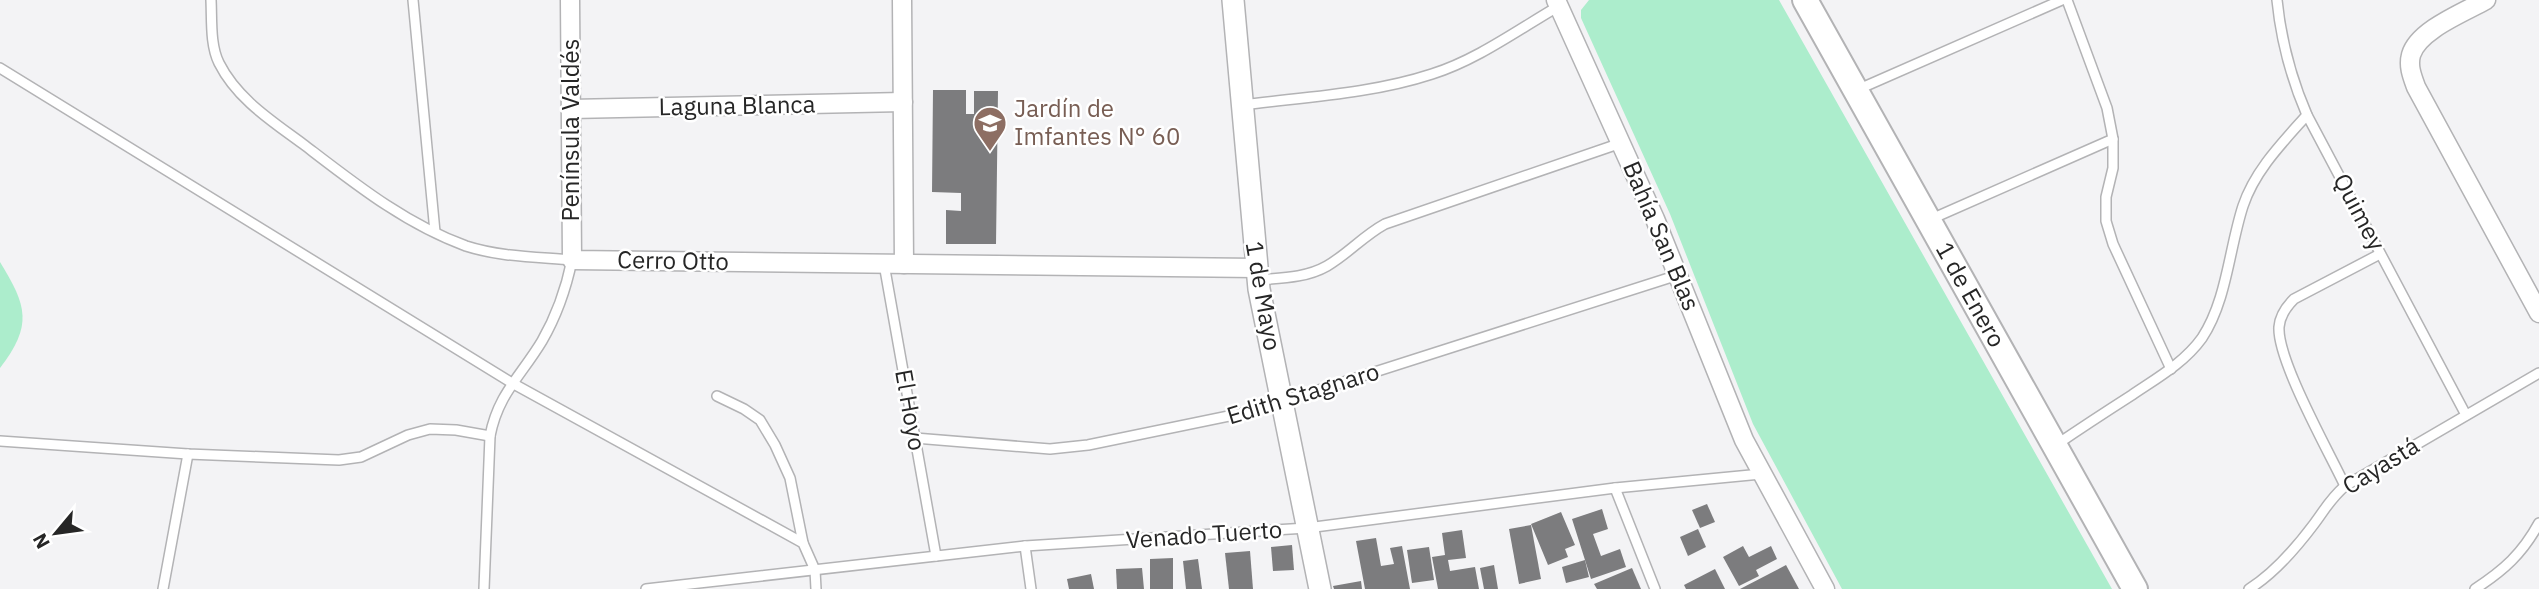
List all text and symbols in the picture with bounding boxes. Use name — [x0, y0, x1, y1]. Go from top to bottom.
street label: Península Valdés — [554, 39, 586, 221]
street label: Laguna Blanca — [658, 88, 816, 122]
place label: Jardín de Imfantes N° 60 — [1014, 92, 1180, 152]
school or university icon: Jardín de Imfantes N° 60 — [971, 104, 1009, 153]
street label: Bahía San Blas — [1616, 156, 1708, 315]
street label: Quimey — [2326, 168, 2393, 256]
street label: 1 de Enero — [1929, 236, 2013, 353]
street label: 1 de Mayo — [1239, 239, 1289, 353]
street label: Cerro Otto — [617, 243, 729, 277]
street label: Edith Stagnaro — [1223, 355, 1383, 431]
street label: El Hoyo — [888, 367, 934, 453]
street label: Cayastá — [2336, 429, 2425, 501]
north arrow — [21, 498, 91, 568]
street label: Venado Tuerto — [1125, 513, 1283, 555]
text: N — [27, 529, 55, 553]

